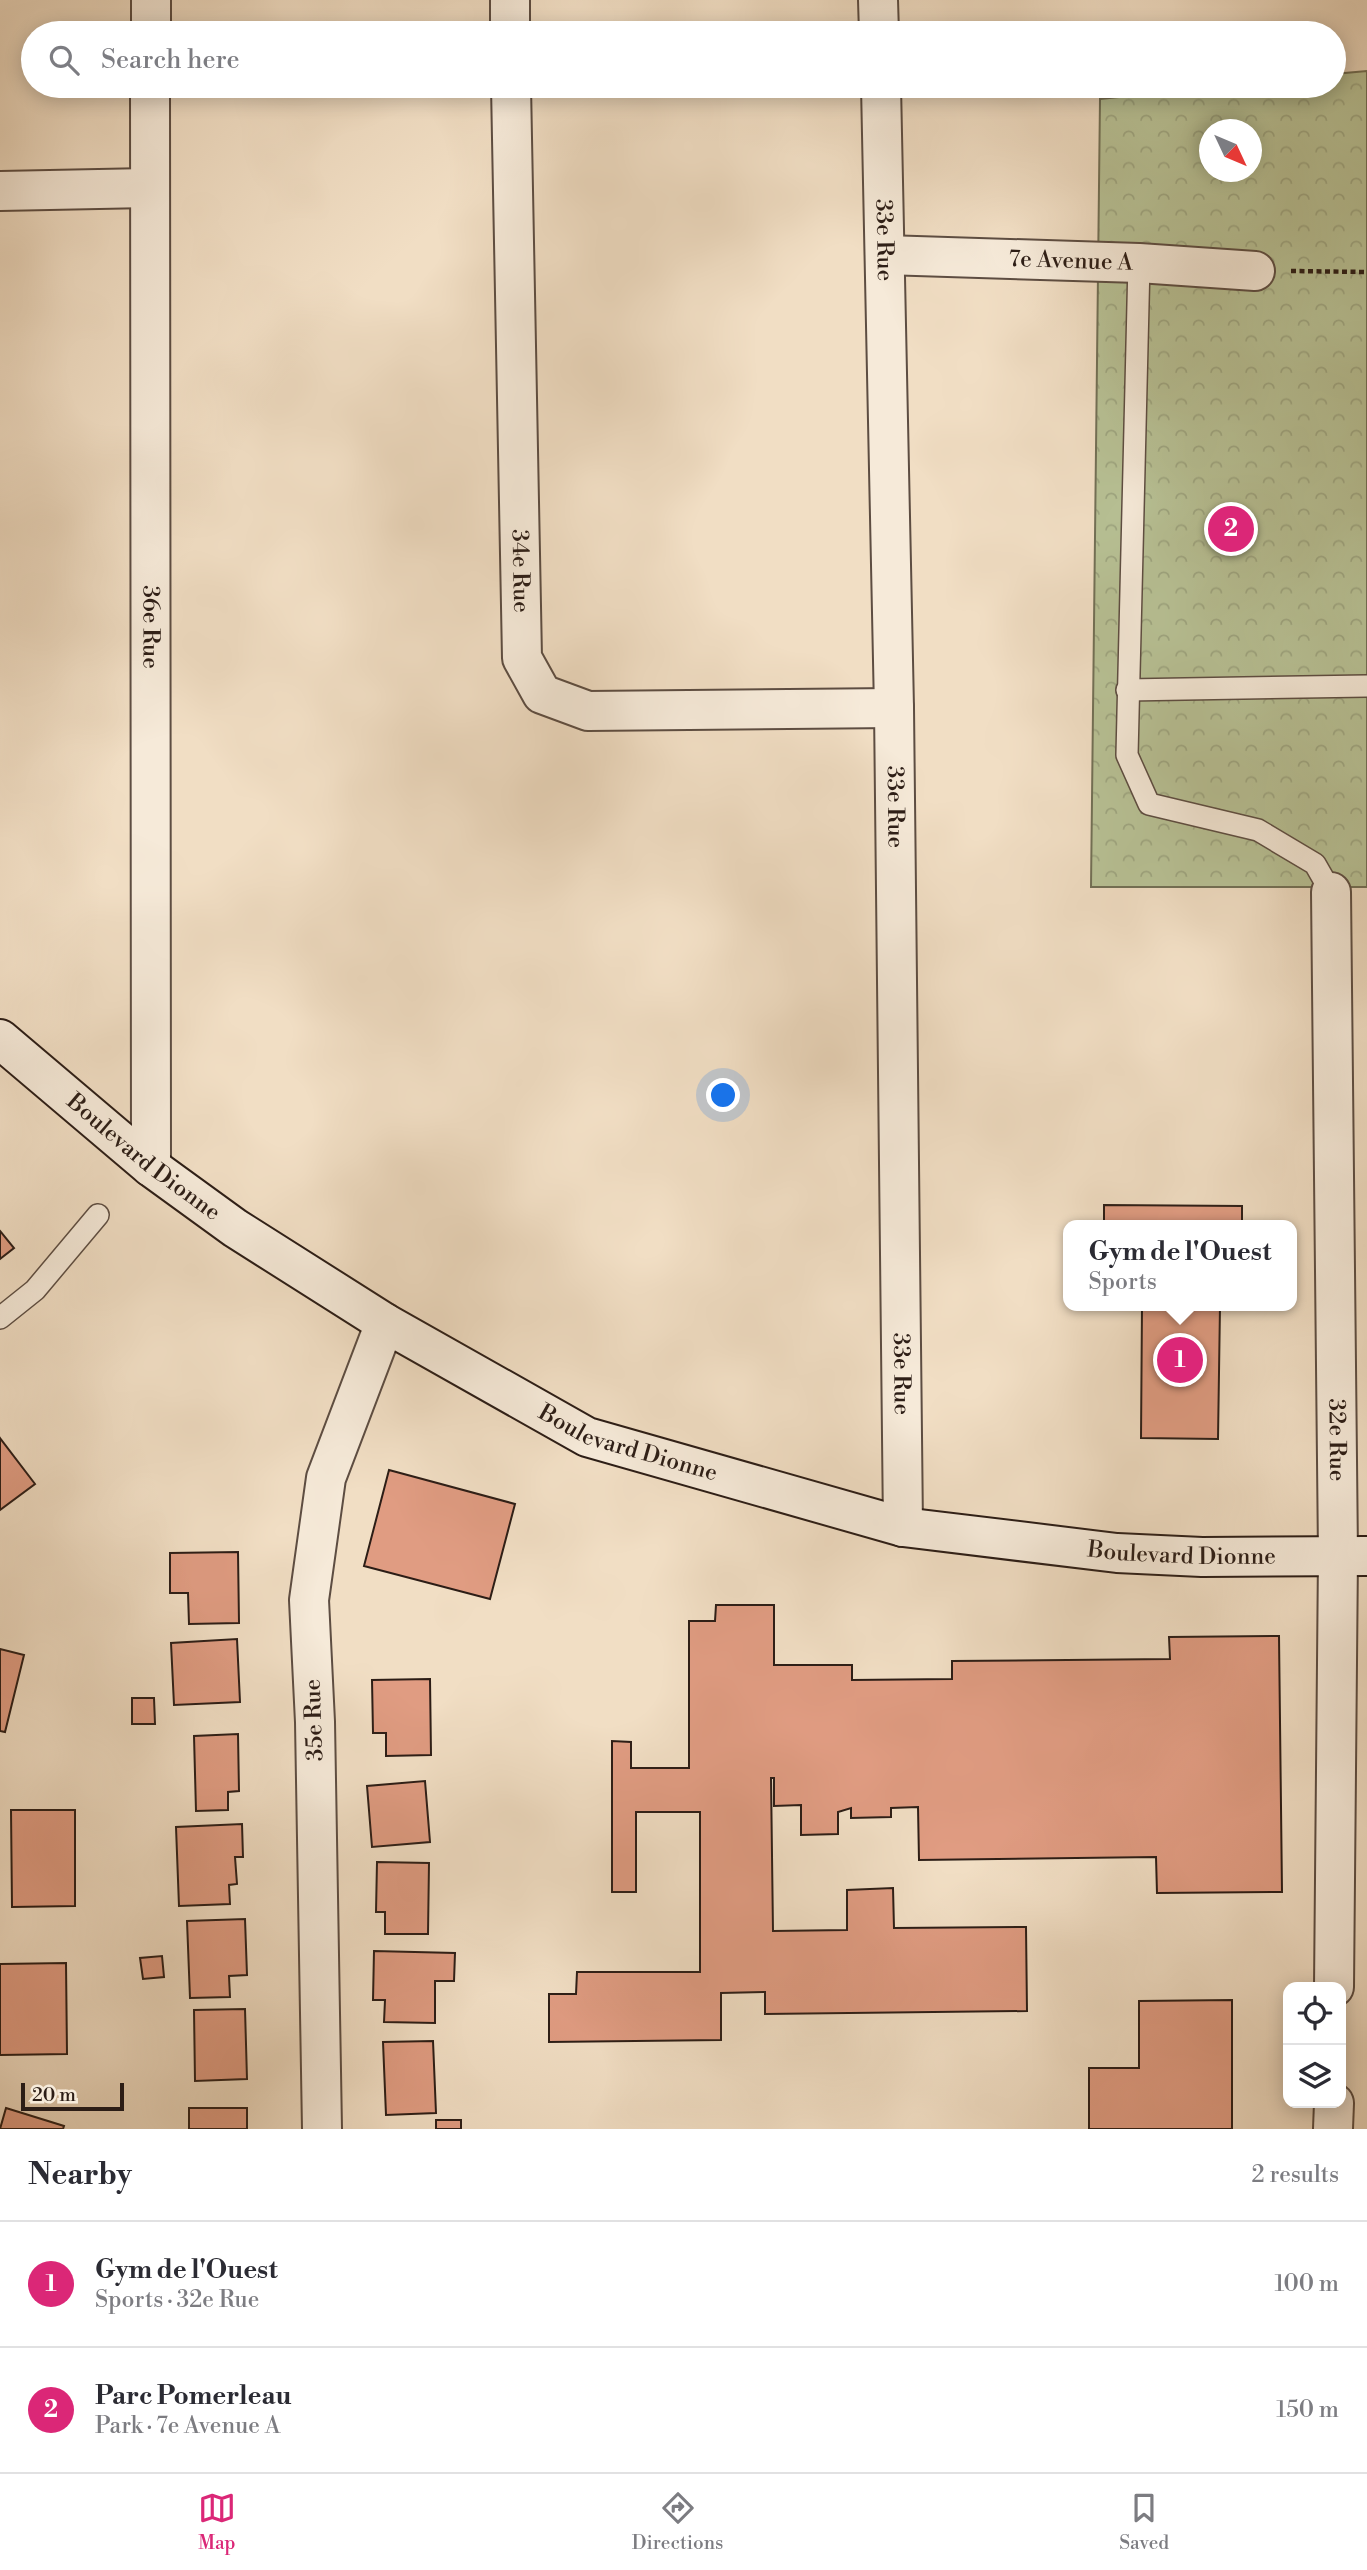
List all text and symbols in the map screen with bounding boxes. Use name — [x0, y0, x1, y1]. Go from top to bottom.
search box — [21, 21, 1346, 98]
icon: search — [45, 41, 83, 79]
text: Search here — [101, 44, 240, 76]
north arrow — [1199, 119, 1262, 182]
street label: 33e Rue — [869, 198, 899, 281]
street label: 7e Avenue A — [1008, 245, 1135, 277]
pin: 2 — [1208, 503, 1254, 555]
street label: 34e Rue — [506, 529, 535, 613]
street label: 36e Rue — [136, 585, 165, 669]
street label: 33e Rue — [881, 765, 910, 848]
your location — [706, 1078, 740, 1112]
street label: Boulevard Dionne — [60, 1087, 226, 1227]
popup — [1063, 1220, 1297, 1311]
text: Gym de l'Ouest — [1089, 1236, 1271, 1268]
text: Sports — [1089, 1268, 1157, 1296]
street label: 33e Rue — [887, 1332, 916, 1415]
pin: 1 — [1157, 1334, 1203, 1386]
street label: Boulevard Dionne — [533, 1398, 721, 1487]
street label: 32e Rue — [1322, 1398, 1351, 1482]
street label: Boulevard Dionne — [1085, 1535, 1276, 1571]
street label: 35e Rue — [299, 1678, 329, 1762]
map controls — [1283, 1982, 1346, 2108]
button: locate — [1283, 1982, 1346, 2045]
button: layers — [1283, 2045, 1346, 2108]
scale bar — [21, 2080, 124, 2112]
text: 20 m — [32, 2083, 76, 2107]
text: Nearby — [28, 2156, 132, 2194]
text: 2 results — [1252, 2161, 1339, 2189]
text: Gym de l'Ouest — [95, 2254, 278, 2286]
text: 1 — [45, 2270, 57, 2298]
text: 100 m — [1274, 2270, 1339, 2298]
text: Sports · 32e Rue — [95, 2286, 259, 2314]
text: Parc Pomerleau — [95, 2380, 291, 2412]
text: 2 — [44, 2396, 58, 2424]
text: 150 m — [1276, 2396, 1339, 2424]
text: Park · 7e Avenue A — [95, 2412, 280, 2440]
tab: Map — [198, 2489, 236, 2555]
tab: Directions — [632, 2489, 723, 2555]
tab: Saved — [1119, 2489, 1169, 2555]

